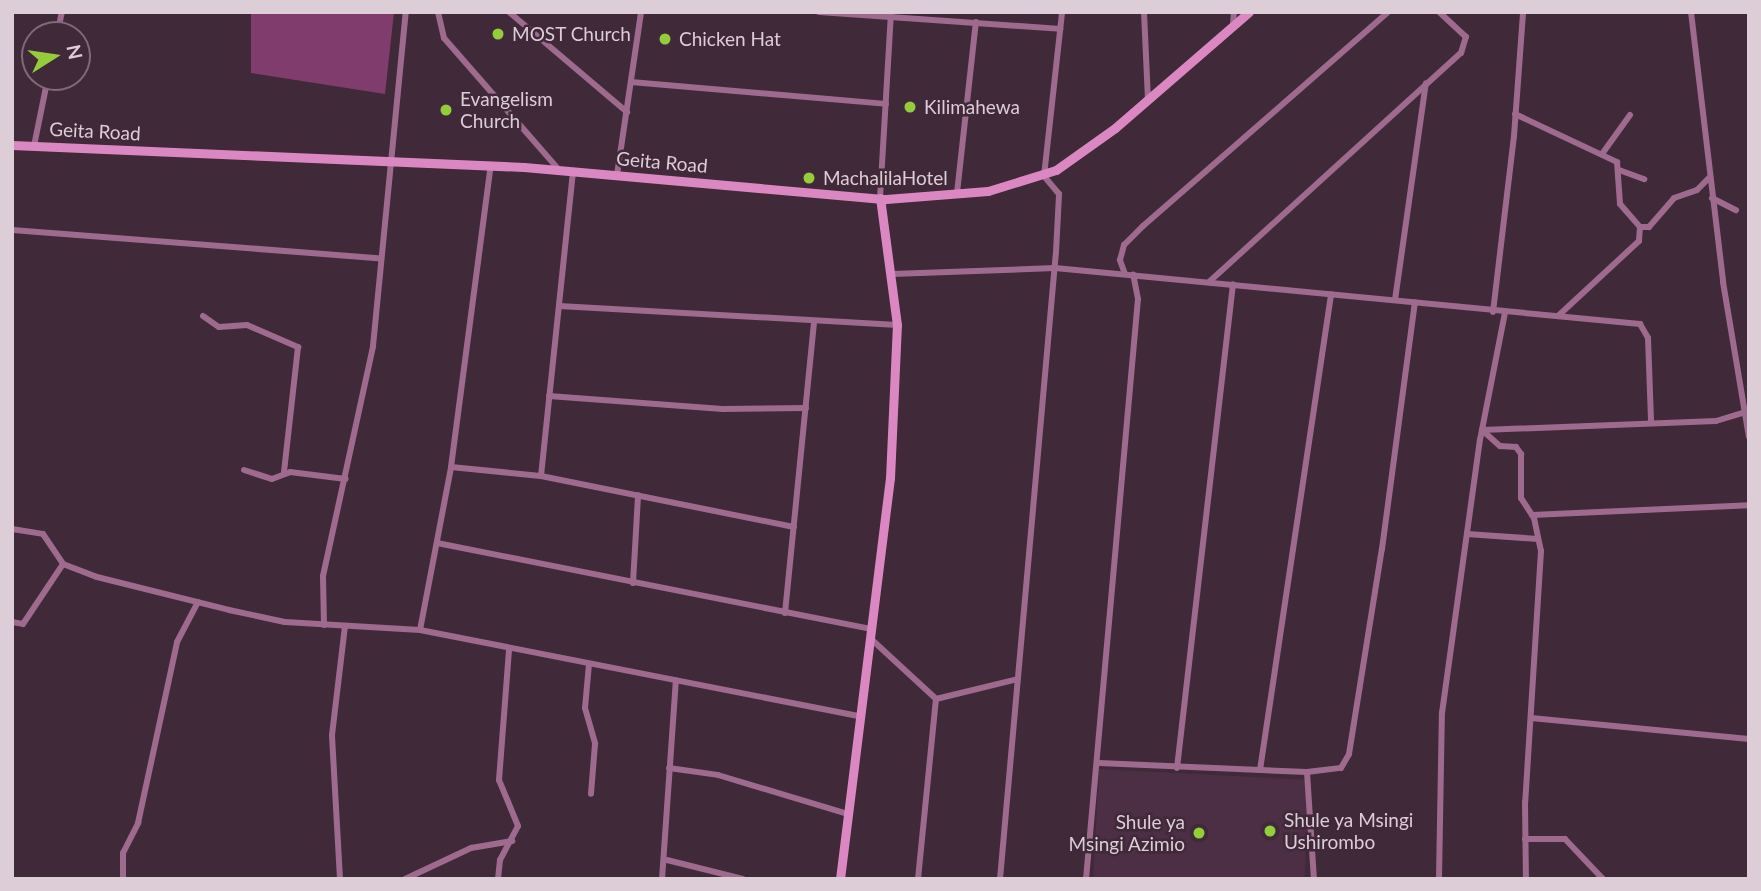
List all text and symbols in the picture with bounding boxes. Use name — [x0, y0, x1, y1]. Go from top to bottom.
north arrow — [21, 21, 91, 91]
place label: MOST Church — [512, 23, 631, 45]
marker: MOST Church — [490, 26, 506, 42]
place label: Chicken Hat — [679, 28, 781, 50]
marker: Chicken Hat — [657, 31, 673, 47]
text: N — [62, 42, 88, 61]
place label: Evangelism Church — [460, 88, 553, 132]
place label: Kilimahewa — [924, 96, 1020, 118]
marker: Kilimahewa — [902, 99, 918, 115]
marker: Evangelism Church — [438, 102, 454, 118]
street label: Geita Road — [49, 117, 141, 145]
street label: Geita Road — [615, 147, 709, 177]
place label: MachalilaHotel — [823, 167, 948, 189]
marker: MachalilaHotel — [801, 170, 817, 186]
place label: Shule ya Msingi Ushirombo — [1284, 809, 1414, 853]
place label: Shule ya Msingi Azimio — [1068, 811, 1185, 855]
marker: Shule ya Msingi Ushirombo — [1262, 823, 1278, 839]
marker: Shule ya Msingi Azimio — [1191, 825, 1207, 841]

